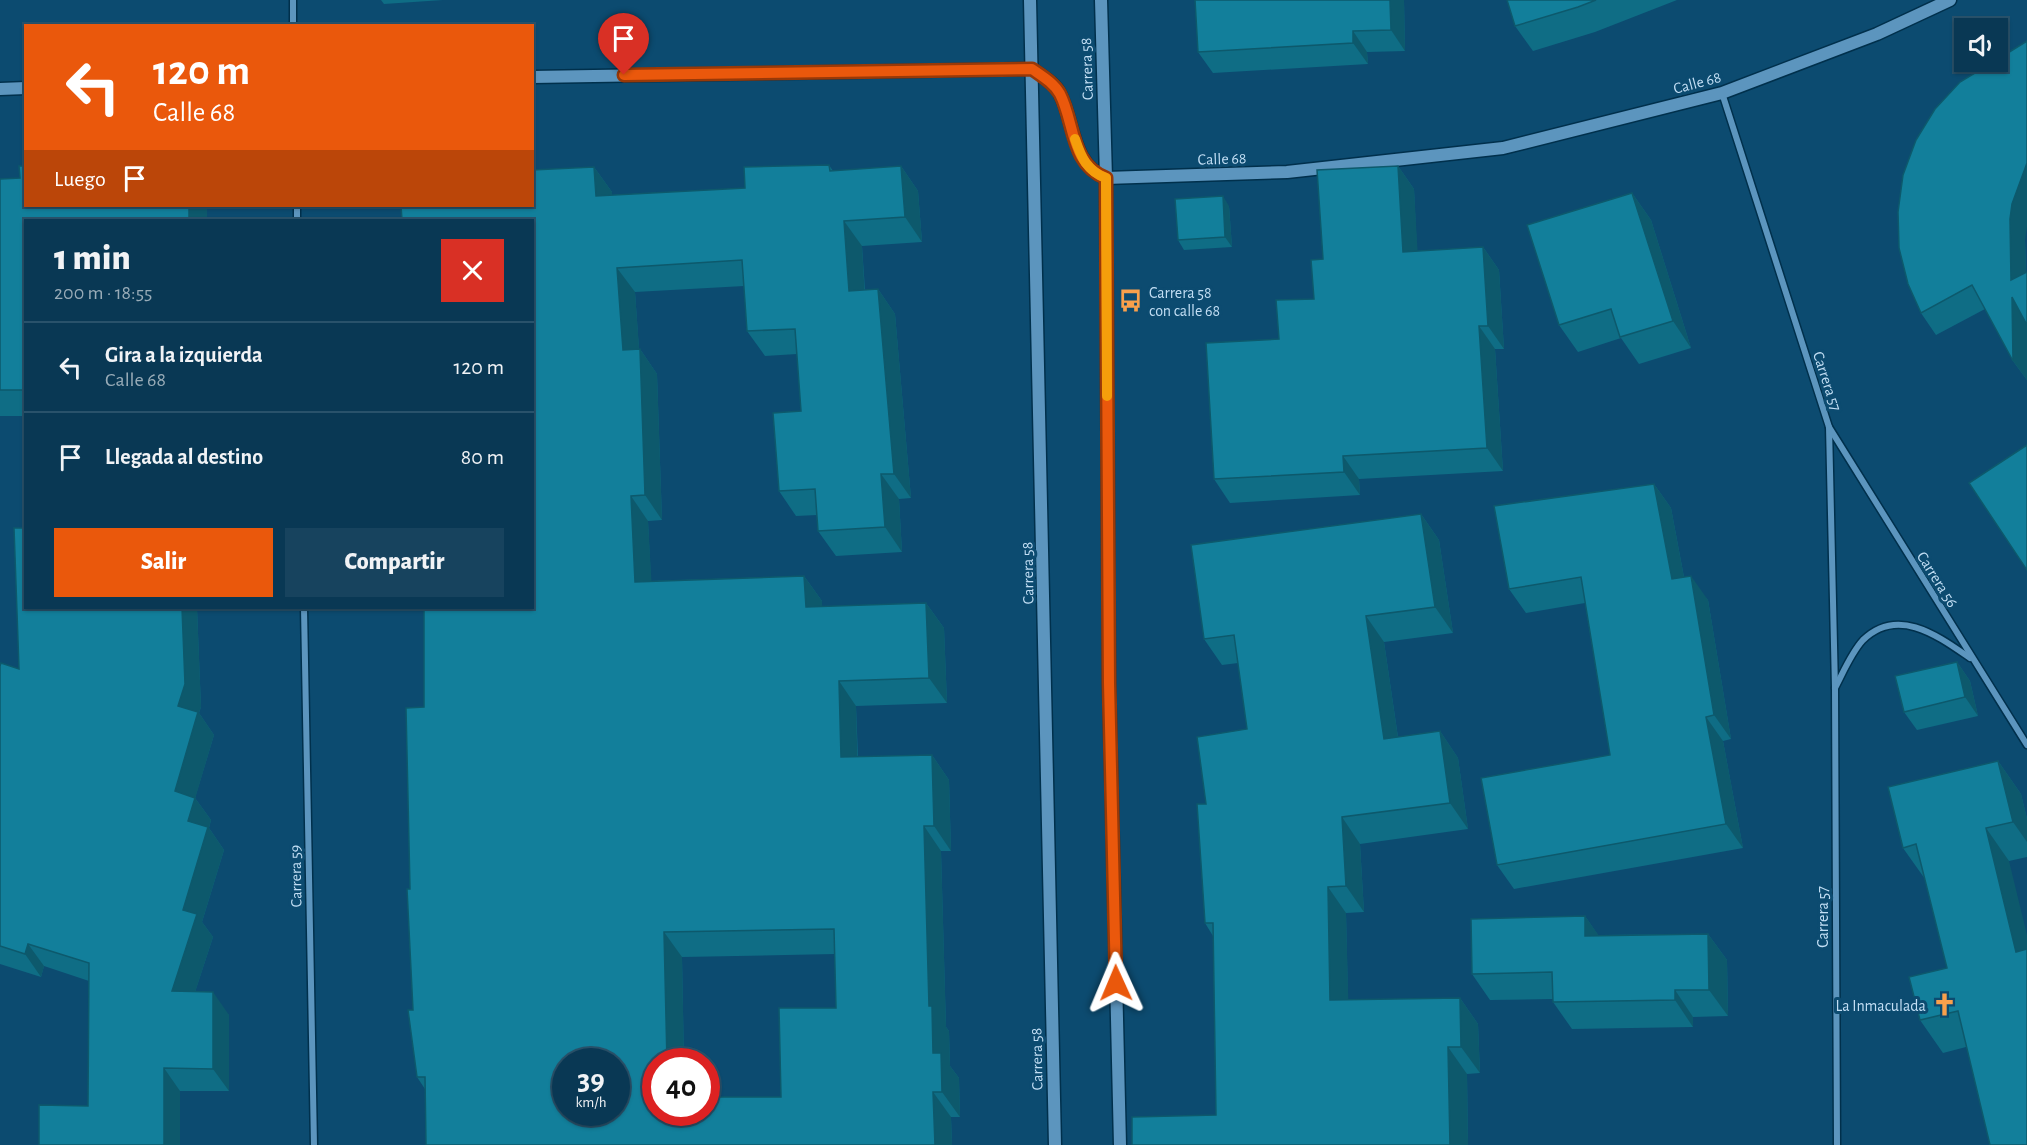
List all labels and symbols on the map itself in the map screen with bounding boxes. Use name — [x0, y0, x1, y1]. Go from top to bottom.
pin — [598, 13, 649, 75]
street label: Carrera 58 — [1078, 37, 1096, 101]
street label: Calle 68 — [1672, 69, 1723, 97]
street label: Calle 68 — [1197, 150, 1247, 168]
place label: Carrera 58 con calle 68 — [1149, 285, 1220, 319]
bus stop icon: Carrera 58 con calle 68 — [1118, 288, 1144, 314]
street label: Carrera 57 — [1810, 350, 1844, 413]
street label: Carrera 58 — [1019, 542, 1037, 604]
street label: Carrera 56 — [1914, 549, 1960, 610]
street label: Carrera 59 — [287, 845, 305, 907]
street label: Carrera 57 — [1815, 886, 1831, 948]
position arrow — [1084, 951, 1148, 1015]
church icon: La Inmaculada — [1931, 992, 1957, 1018]
place label: La Inmaculada — [1836, 998, 1926, 1014]
street label: Carrera 58 — [1028, 1028, 1046, 1090]
speed limit sign: 40 — [642, 1048, 720, 1126]

